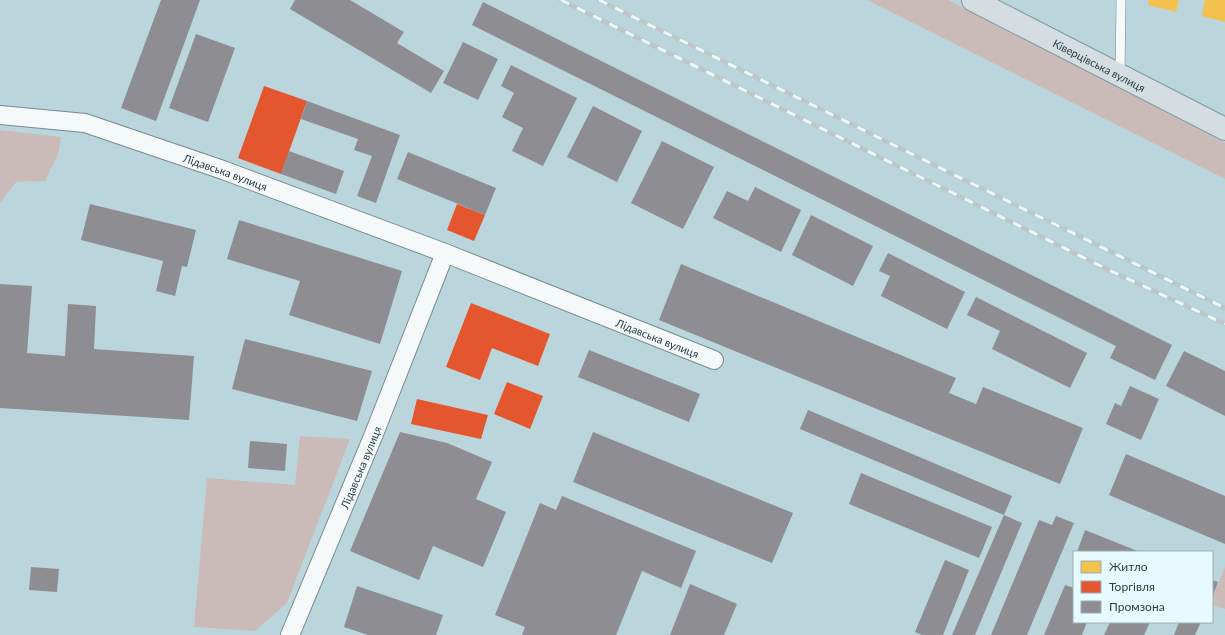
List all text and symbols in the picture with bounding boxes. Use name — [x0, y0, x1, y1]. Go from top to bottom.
street label: Ківерцівська вулиця — [1051, 36, 1148, 94]
street label: Лідавська вулиця — [181, 150, 269, 193]
street label: Лідавська вулиця — [613, 315, 701, 360]
street label: Лідавська вулиця — [337, 424, 383, 511]
legend — [1073, 551, 1213, 623]
text: Житло — [1109, 559, 1148, 574]
text: Торгівля — [1109, 579, 1155, 594]
text: Промзона — [1109, 599, 1165, 614]

